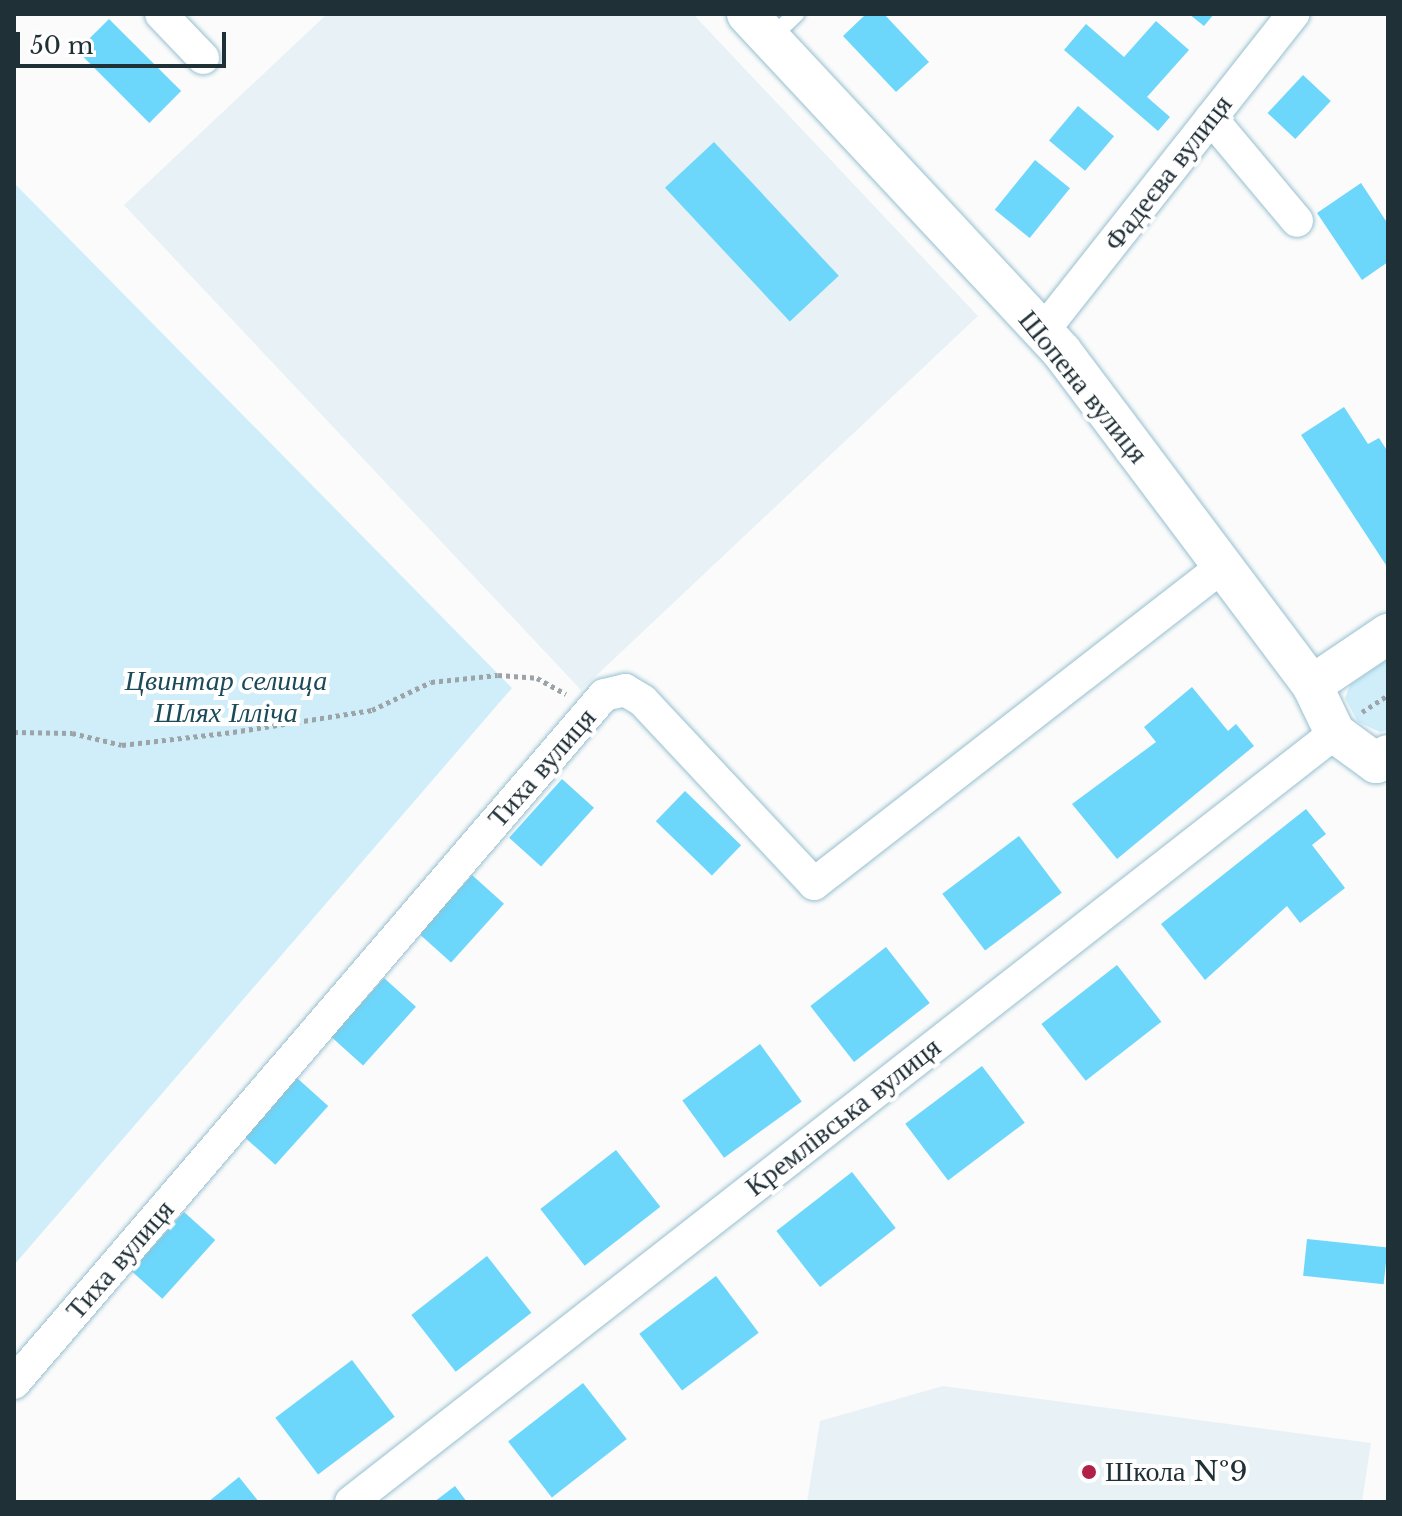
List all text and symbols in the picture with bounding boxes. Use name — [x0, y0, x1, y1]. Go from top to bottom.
scale bar — [20, 16, 230, 66]
text: 50 m — [30, 31, 93, 60]
street label: Фадеєва вулиця — [1097, 88, 1239, 258]
street label: Шопена вулиця — [1011, 304, 1155, 470]
park label: Цвинтар селища Шлях Ілліча — [125, 664, 327, 730]
street label: Тиха вулиця — [481, 701, 603, 835]
street label: Кремлівська вулиця — [739, 1030, 947, 1204]
street label: Тиха вулиця — [59, 1193, 181, 1327]
place label: Школа №9 — [1105, 1455, 1247, 1489]
marker: Школа №9 — [1080, 1463, 1098, 1481]

